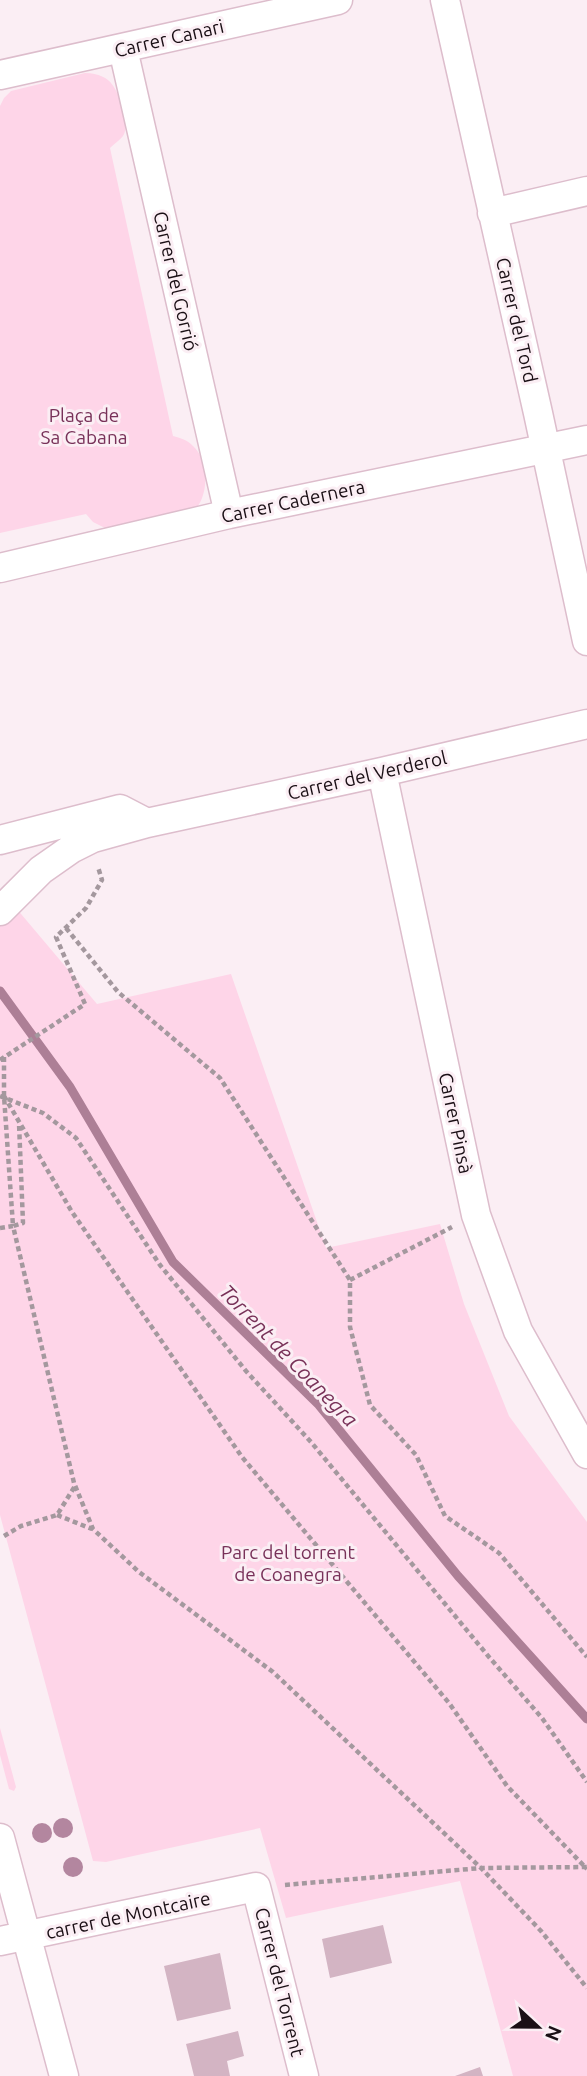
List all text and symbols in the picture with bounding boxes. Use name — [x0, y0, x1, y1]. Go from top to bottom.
street label: Carrer Canari — [112, 15, 226, 61]
street label: Carrer del Gorrió — [149, 209, 203, 353]
street label: Carrer del Tord — [492, 255, 542, 385]
park label: Plaça de Sa Cabana — [40, 404, 128, 448]
street label: Carrer Cadernera — [219, 475, 367, 527]
street label: Carrer del Verderol — [285, 746, 449, 804]
street label: Carrer Pinsà — [435, 1070, 477, 1176]
water label: Torrent de Coanegra — [215, 1279, 363, 1431]
park label: Parc del torrent de Coanegra — [221, 1541, 356, 1585]
street label: carrer de Montcaire — [44, 1887, 212, 1943]
street label: Carrer del Torrent — [251, 1905, 309, 2059]
north arrow — [503, 1992, 573, 2062]
text: N — [541, 2023, 567, 2044]

